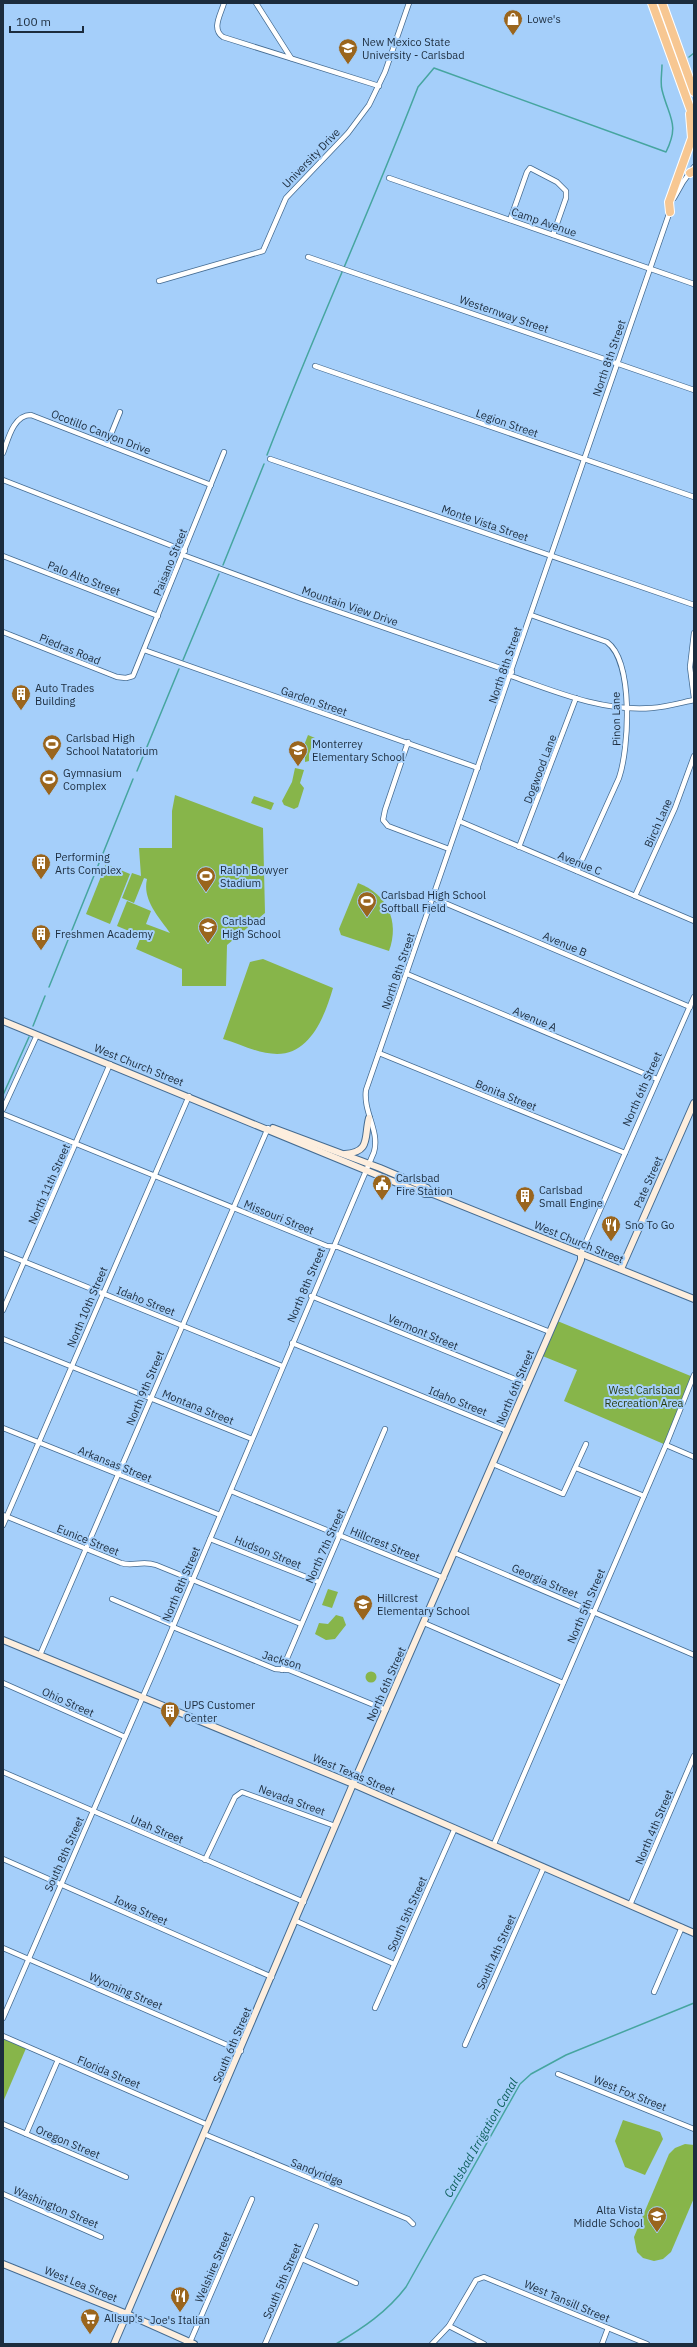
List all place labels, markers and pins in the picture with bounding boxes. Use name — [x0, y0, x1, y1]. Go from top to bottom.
shop icon: Lowe's — [502, 8, 524, 36]
place label: Lowe's — [527, 12, 561, 26]
place label: New Mexico State University - Carlsbad — [362, 35, 465, 62]
school or university icon: New Mexico State University - Carlsbad — [337, 37, 359, 65]
place label: Auto Trades Building — [35, 681, 94, 708]
building icon: Auto Trades Building — [10, 683, 32, 711]
place label: Carlsbad High School Natatorium — [66, 731, 158, 758]
sports icon: Carlsbad High School Natatorium — [41, 733, 63, 761]
place label: Monterrey Elementary School — [312, 737, 405, 764]
school or university icon: Monterrey Elementary School — [287, 739, 309, 767]
place label: Gymnasium Complex — [63, 766, 122, 793]
sports icon: Gymnasium Complex — [38, 768, 60, 796]
place label: Performing Arts Complex — [55, 850, 122, 877]
building icon: Performing Arts Complex — [30, 852, 52, 880]
place label: Ralph Bowyer Stadium — [220, 863, 288, 890]
sports icon: Ralph Bowyer Stadium — [195, 865, 217, 893]
place label: Carlsbad High School Softball Field — [381, 888, 486, 915]
sports icon: Carlsbad High School Softball Field — [356, 890, 378, 918]
place label: Carlsbad High School — [222, 914, 281, 941]
school or university icon: Carlsbad High School — [197, 916, 219, 944]
building icon: Freshmen Academy — [30, 923, 52, 951]
place label: Freshmen Academy — [55, 927, 153, 941]
place label: Carlsbad Fire Station — [396, 1171, 453, 1198]
public building icon: Carlsbad Fire Station — [371, 1173, 393, 1201]
place label: Carlsbad Small Engine — [539, 1183, 603, 1210]
building icon: Carlsbad Small Engine — [514, 1185, 536, 1213]
restaurant icon: Sno To Go — [600, 1214, 622, 1242]
place label: Sno To Go — [625, 1218, 675, 1232]
place label: Hillcrest Elementary School — [377, 1591, 470, 1618]
school or university icon: Hillcrest Elementary School — [352, 1593, 374, 1621]
place label: UPS Customer Center — [184, 1698, 255, 1725]
building icon: UPS Customer Center — [159, 1700, 181, 1728]
place label: Alta Vista Middle School — [573, 2203, 643, 2230]
school or university icon: Alta Vista Middle School — [646, 2205, 668, 2233]
restaurant icon: Joe's Italian — [169, 2285, 191, 2313]
supermarket icon: Allsup's — [79, 2307, 101, 2335]
place label: Allsup's — [104, 2311, 143, 2325]
place label: Joe's Italian — [150, 2313, 210, 2327]

